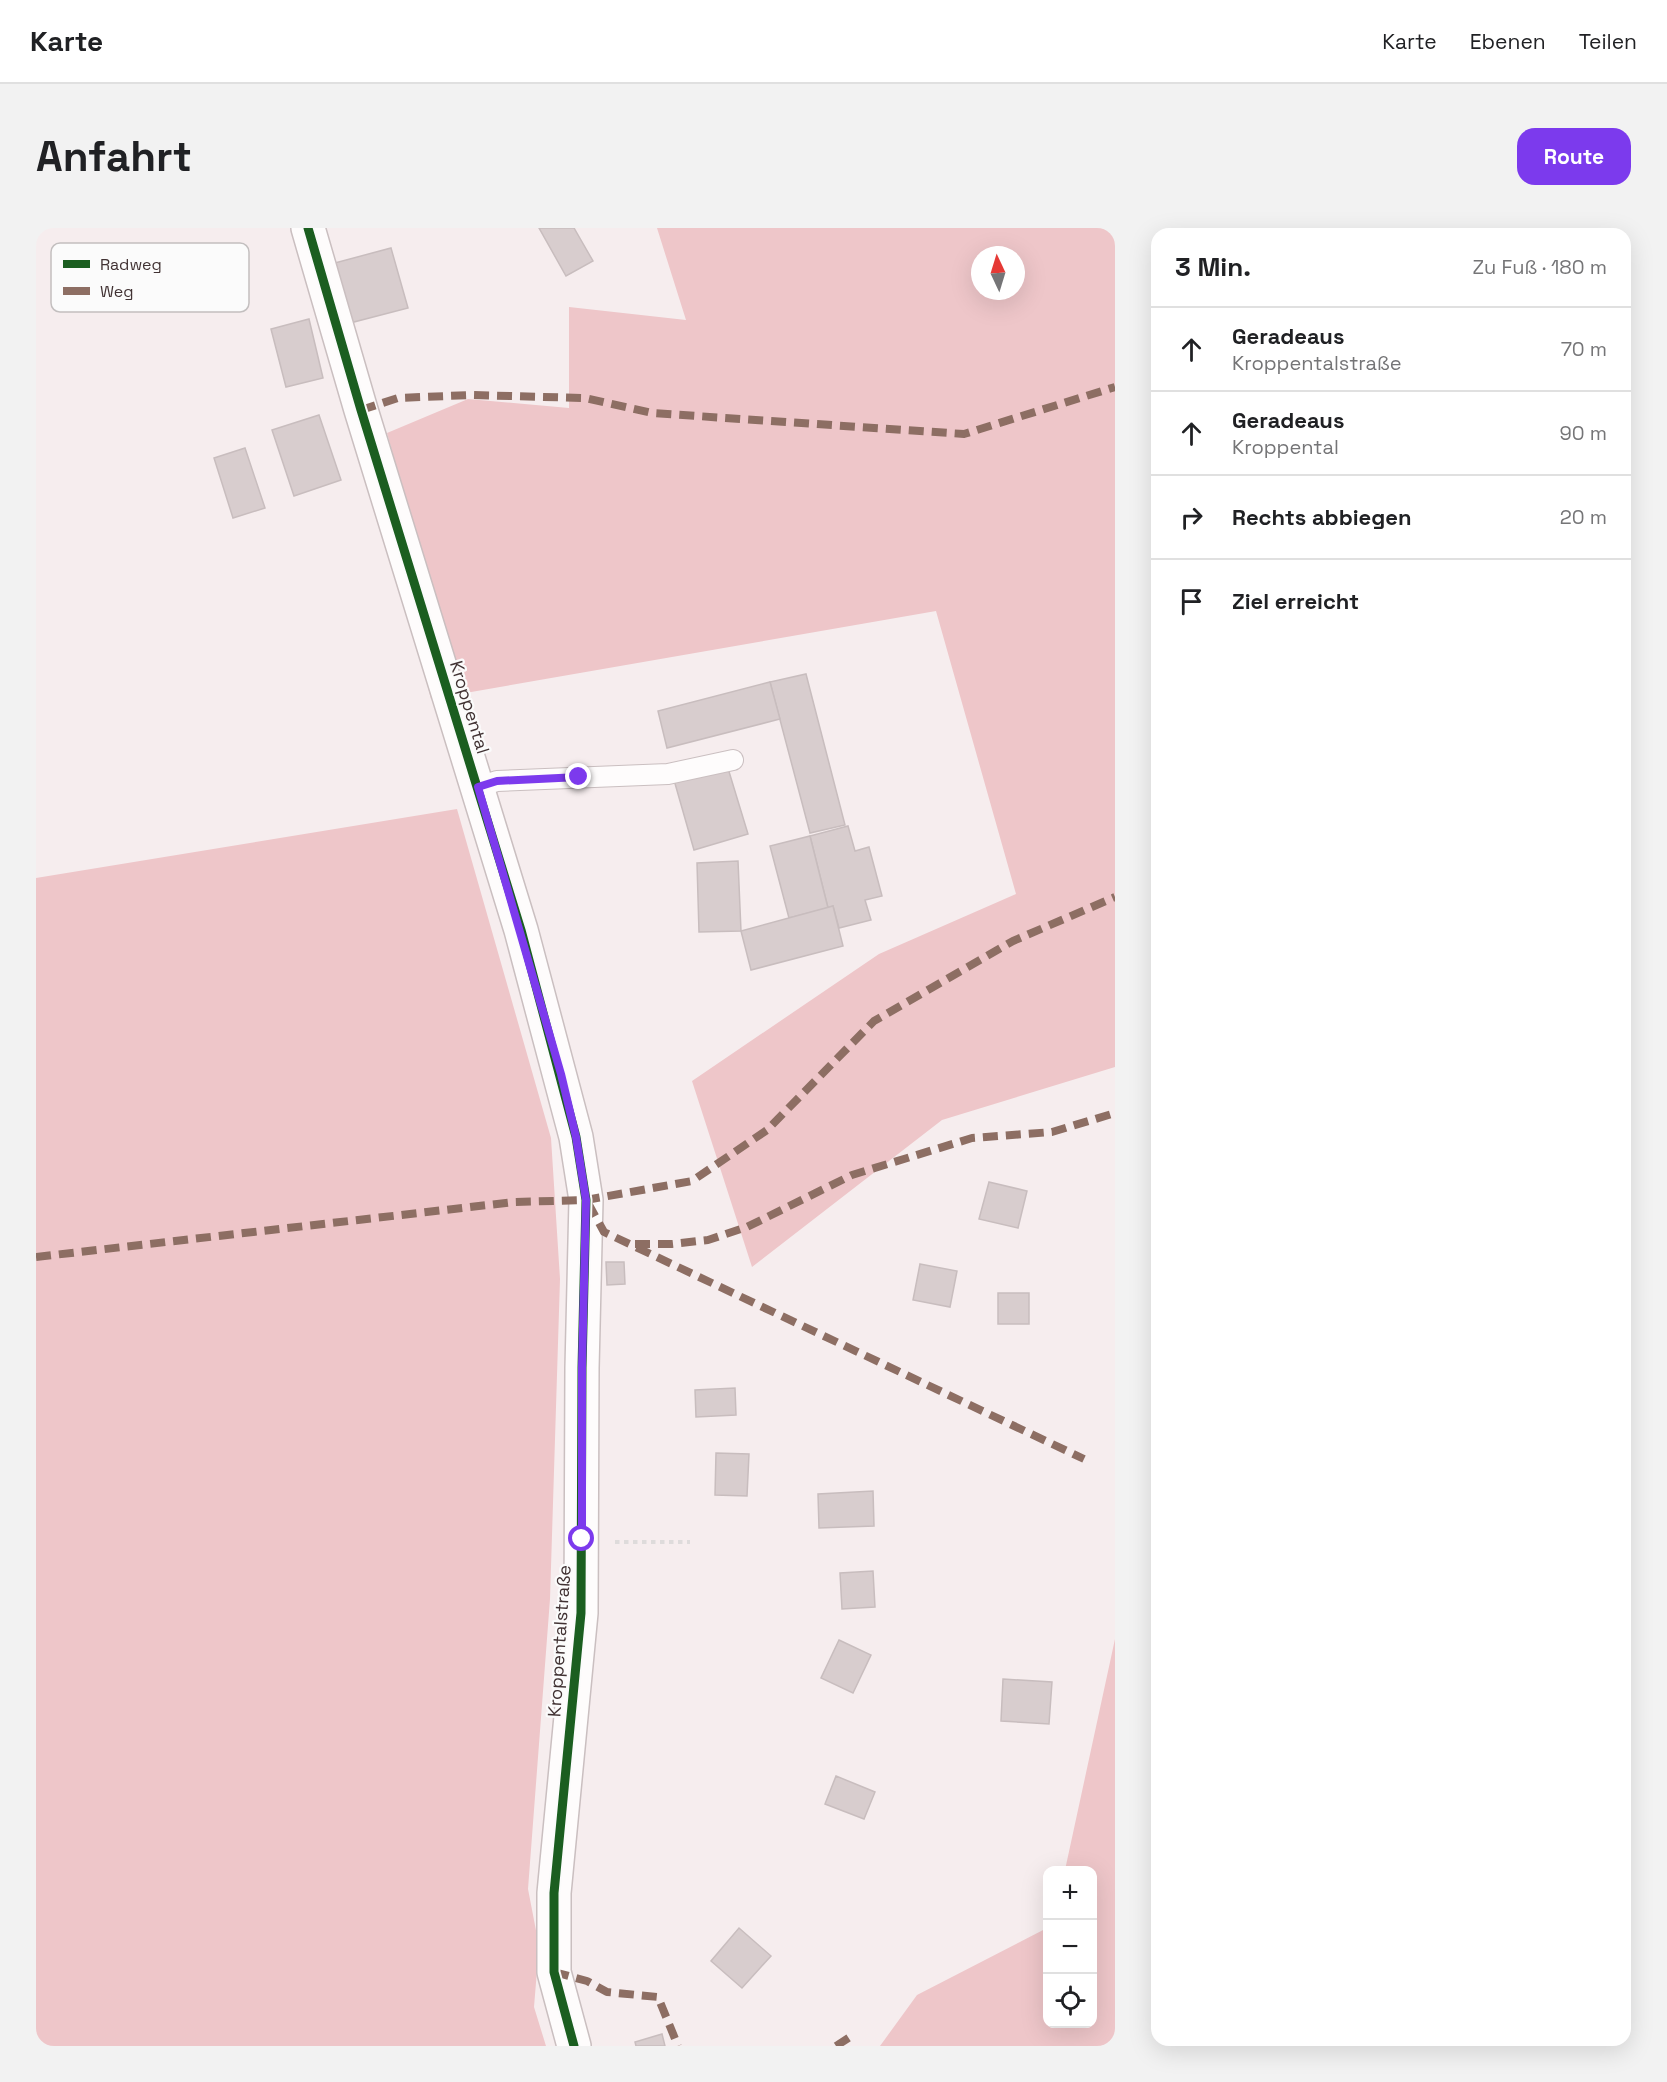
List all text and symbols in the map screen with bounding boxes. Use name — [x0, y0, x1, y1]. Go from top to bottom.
text: Karte — [30, 23, 103, 59]
text: Karte — [1382, 28, 1437, 55]
text: Ebenen — [1470, 28, 1546, 55]
text: Teilen — [1579, 28, 1637, 55]
button: Route — [1517, 128, 1631, 185]
text: Anfahrt — [36, 130, 192, 183]
legend — [51, 243, 249, 312]
north arrow — [971, 246, 1025, 300]
text: 3 Min. — [1175, 250, 1251, 284]
text: Radweg — [100, 254, 162, 275]
text: Zu Fuß · 180 m — [1473, 254, 1607, 280]
text: Weg — [100, 281, 134, 302]
text: Geradeaus — [1232, 322, 1344, 350]
icon: ahead — [1175, 333, 1208, 366]
text: 70 m — [1561, 336, 1607, 362]
text: Kroppentalstraße — [1232, 350, 1401, 376]
text: Geradeaus — [1232, 406, 1344, 434]
icon: ahead — [1175, 417, 1208, 450]
text: 90 m — [1560, 420, 1607, 446]
text: Kroppental — [1232, 434, 1339, 460]
icon: right — [1175, 501, 1208, 534]
text: Rechts abbiegen — [1232, 503, 1412, 531]
text: 20 m — [1560, 504, 1607, 530]
icon: arrive — [1175, 585, 1208, 618]
text: Ziel erreicht — [1232, 587, 1359, 615]
street label: Kroppental — [445, 658, 495, 756]
route end — [565, 763, 591, 789]
route start — [568, 1525, 594, 1551]
street label: Kroppentalstraße — [542, 1564, 576, 1718]
map controls — [1043, 1866, 1097, 2028]
button: + — [1043, 1866, 1097, 1920]
button: − — [1043, 1920, 1097, 1974]
button: locate — [1043, 1974, 1097, 2028]

